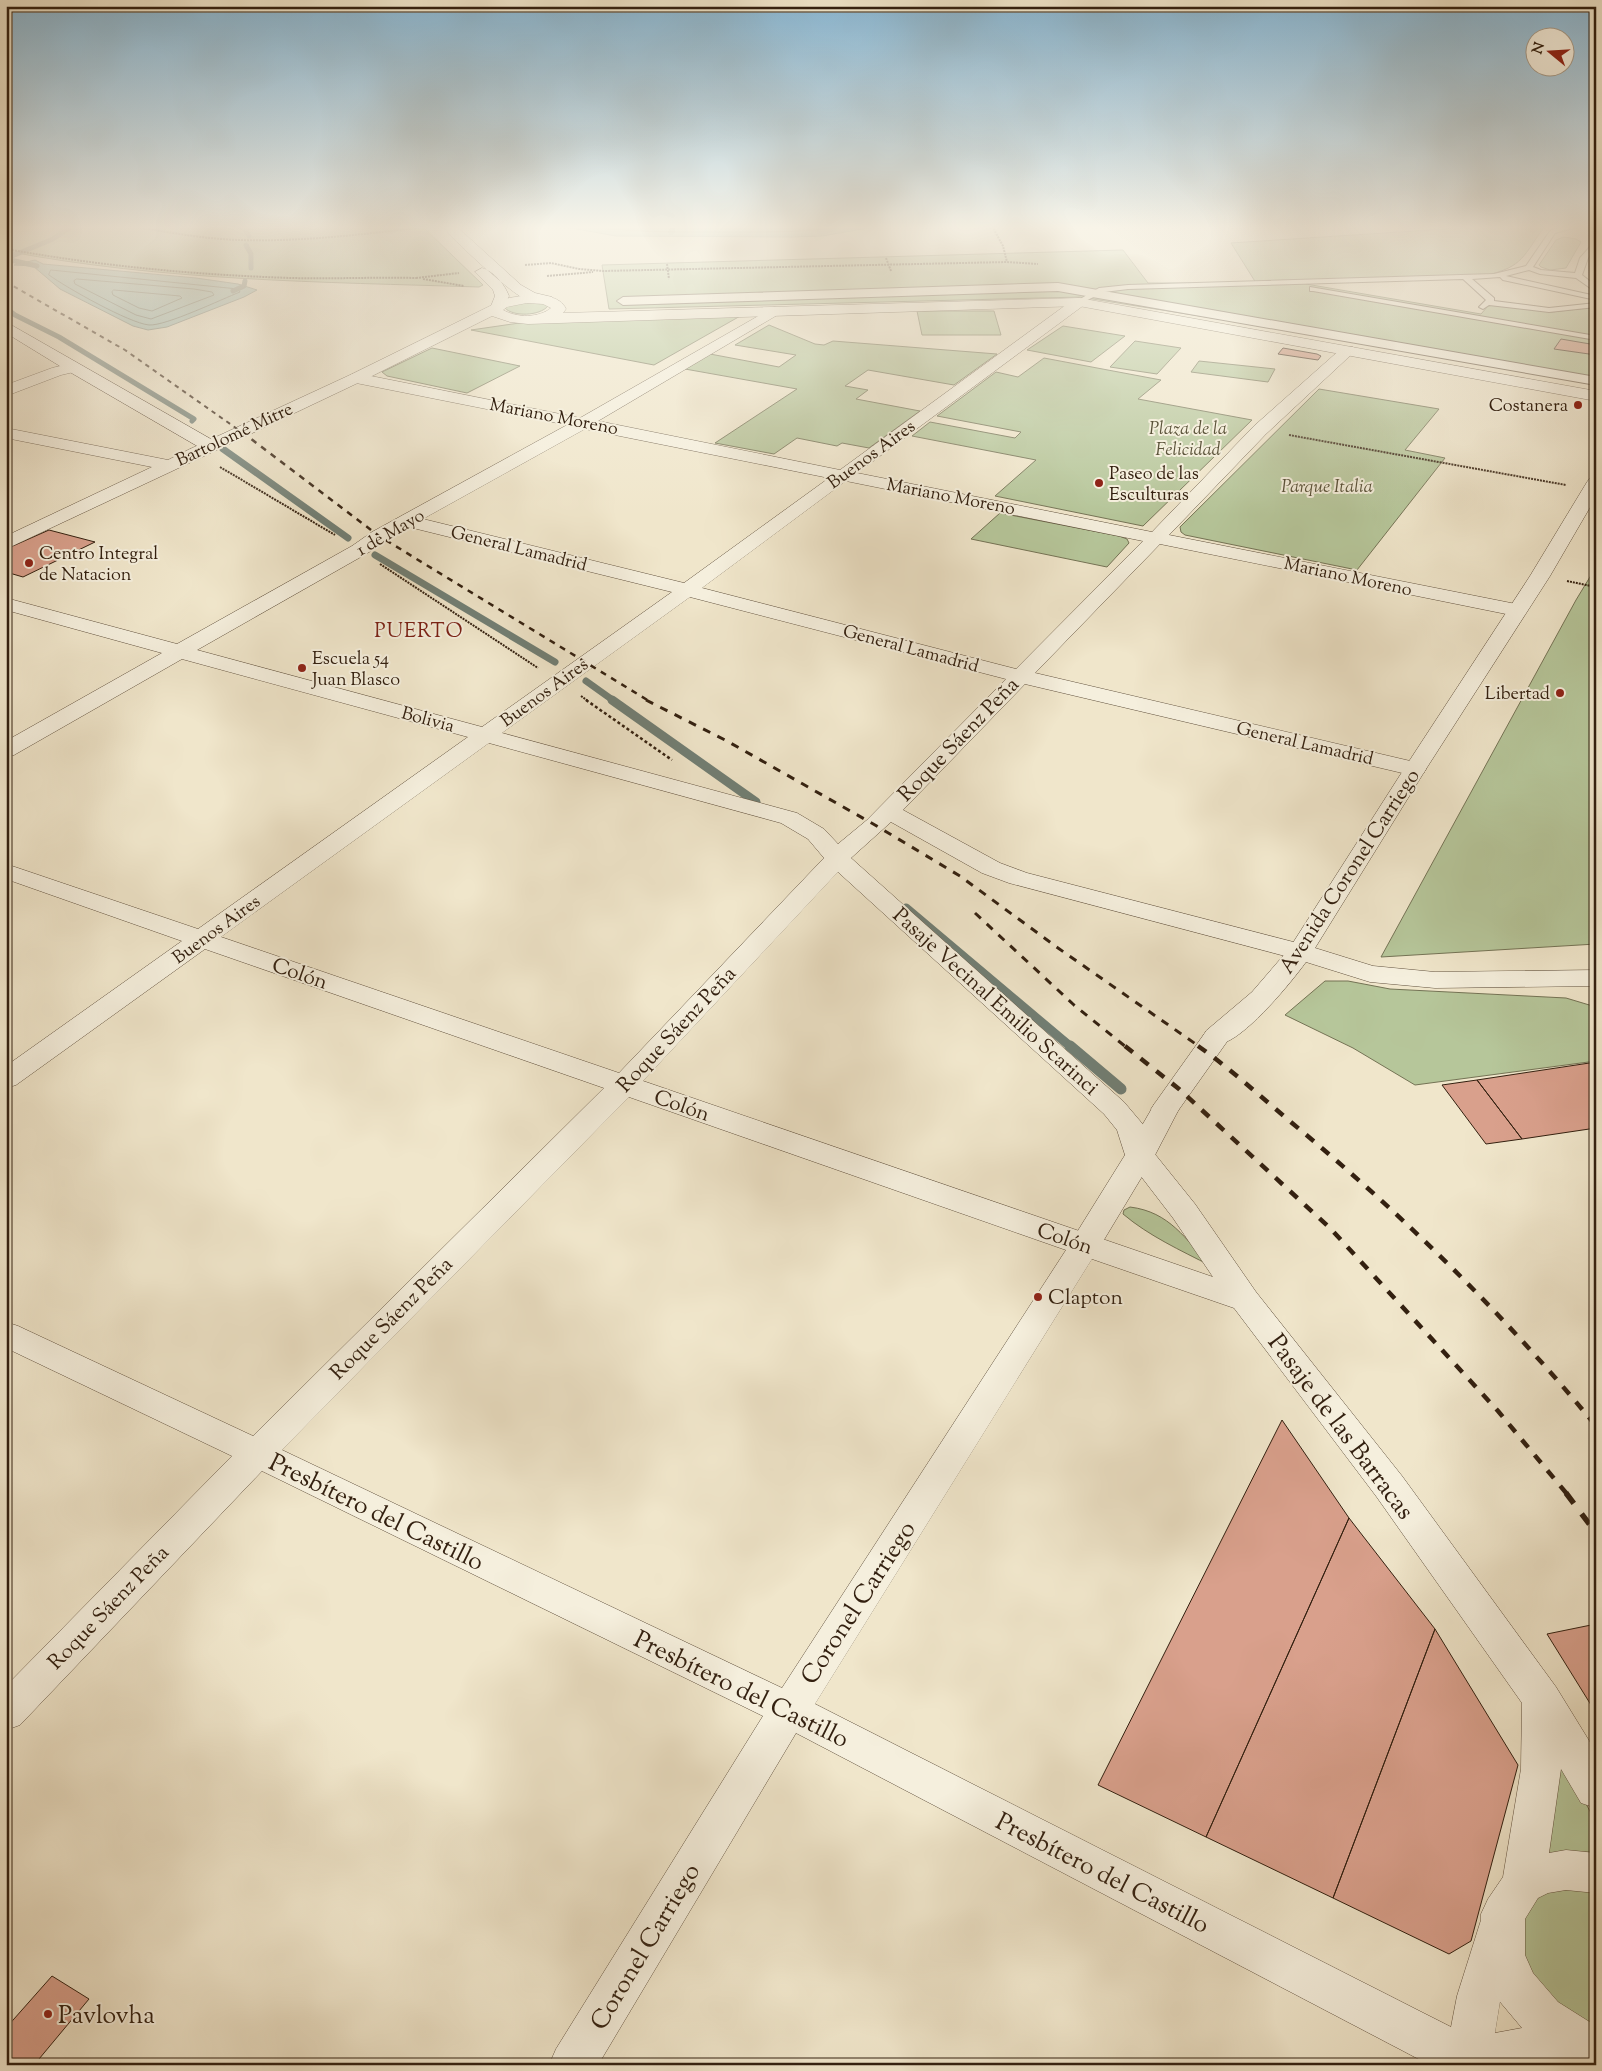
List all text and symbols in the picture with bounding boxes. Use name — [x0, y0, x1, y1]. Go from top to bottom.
north arrow — [1524, 28, 1574, 78]
text: N — [1528, 40, 1551, 57]
street label: Mariano Moreno — [487, 393, 620, 443]
place label: Costanera — [1489, 394, 1568, 420]
street label: Bartolomé Mitre — [172, 397, 298, 474]
marker: Costanera — [1572, 399, 1584, 411]
street label: Buenos Aires — [823, 415, 922, 496]
park label: Plaza de la Felicidad — [1149, 417, 1227, 464]
place label: Paseo de las Esculturas — [1109, 462, 1199, 509]
street label: Mariano Moreno — [884, 473, 1017, 523]
park label: Parque Italia — [1281, 475, 1373, 501]
marker: Paseo de las Esculturas — [1093, 477, 1105, 489]
street label: 1 de Mayo — [352, 504, 430, 564]
street label: General Lamadrid — [448, 520, 590, 579]
place label: Centro Integral de Natacion — [39, 542, 158, 589]
street label: Mariano Moreno — [1281, 552, 1414, 604]
marker: Centro Integral de Natacion — [23, 557, 35, 569]
district label: PUERTO — [374, 618, 464, 647]
street label: General Lamadrid — [840, 619, 981, 681]
place label: Escuela 54 Juan Blasco — [311, 647, 400, 694]
street label: Buenos Aires — [496, 653, 595, 734]
marker: Escuela 54 Juan Blasco — [296, 662, 308, 674]
street label: Roque Sáenz Peña — [892, 671, 1027, 809]
place label: Libertad — [1485, 682, 1550, 708]
marker: Libertad — [1554, 687, 1566, 699]
street label: Bolivia — [398, 701, 457, 740]
street label: General Lamadrid — [1233, 717, 1376, 773]
street label: Avenida Coronel Carriego — [1273, 764, 1428, 980]
street label: Buenos Aires — [168, 890, 267, 971]
street label: Pasaje Vecinal Emilio Scarinci — [885, 902, 1104, 1103]
street label: Colón — [267, 951, 331, 998]
street label: Roque Sáenz Peña — [611, 960, 744, 1100]
street label: Colón — [649, 1083, 713, 1130]
street label: Colón — [1032, 1216, 1096, 1263]
street label: Roque Sáenz Peña — [324, 1251, 461, 1388]
place label: Clapton — [1048, 1284, 1123, 1314]
marker: Clapton — [1032, 1291, 1044, 1303]
street label: Pasaje de las Barracas — [1258, 1327, 1421, 1528]
street label: Presbítero del Castillo — [262, 1446, 489, 1581]
street label: Coronel Carriego — [793, 1515, 926, 1693]
street label: Roque Sáenz Peña — [42, 1539, 177, 1677]
street label: Presbítero del Castillo — [627, 1623, 854, 1758]
street label: Presbítero del Castillo — [989, 1805, 1215, 1944]
street label: Coronel Carriego — [583, 1857, 711, 2038]
place label: Pavlovha — [58, 1999, 155, 2035]
marker: Pavlovha — [42, 2008, 54, 2020]

